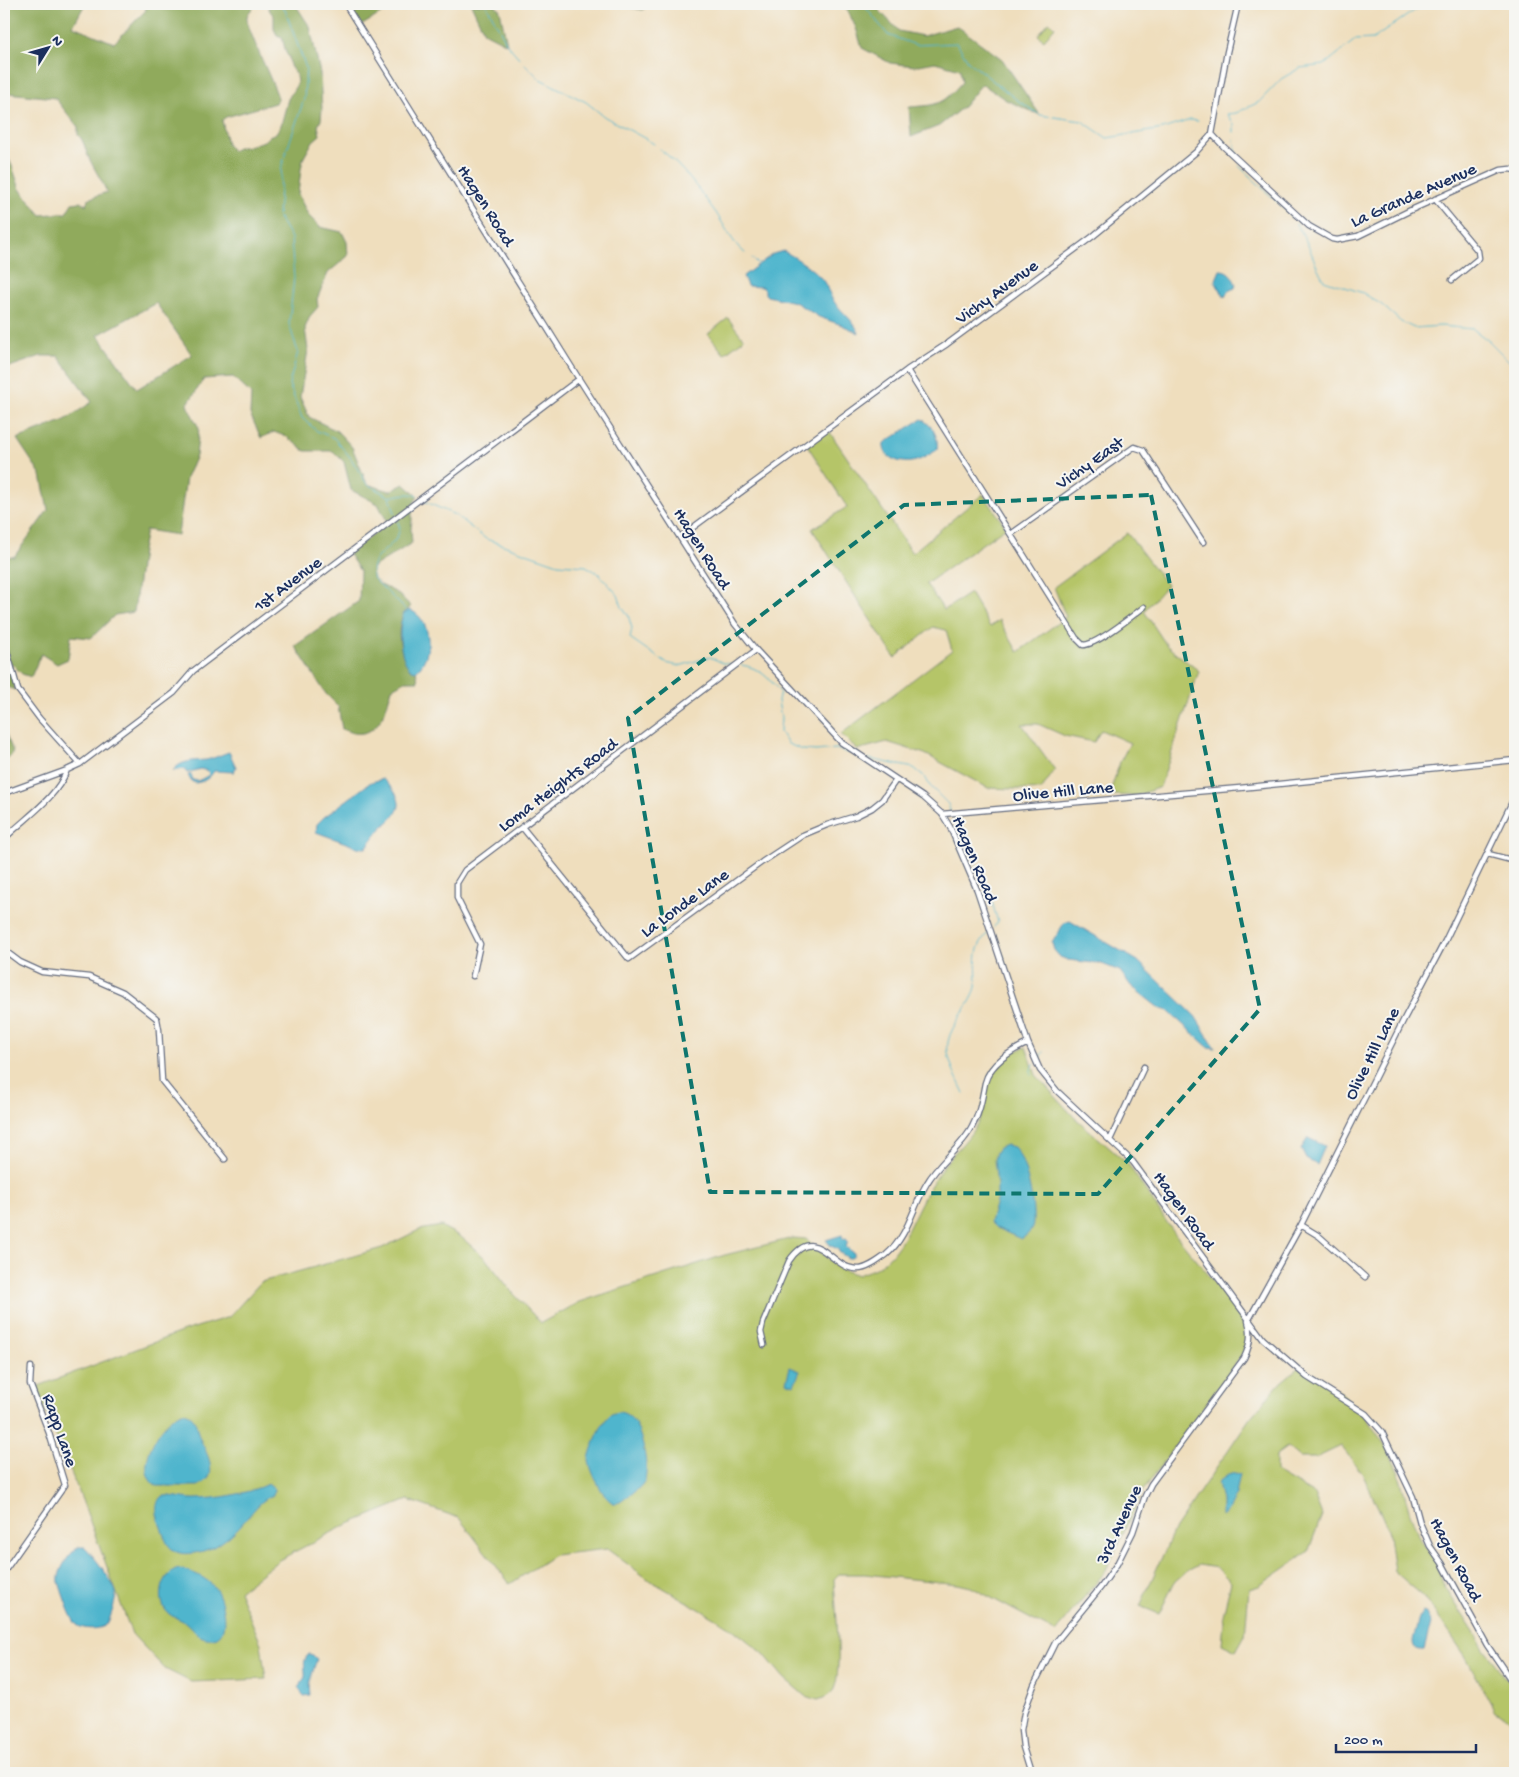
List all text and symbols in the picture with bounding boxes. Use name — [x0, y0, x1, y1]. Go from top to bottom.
north arrow — [22, 22, 72, 72]
text: N — [47, 33, 66, 50]
street label: La Grande Avenue — [1348, 159, 1481, 233]
street label: Hagen Road — [452, 162, 519, 252]
street label: Vichy Avenue — [951, 256, 1043, 331]
street label: Vichy East — [1052, 432, 1130, 496]
street label: Hagen Road — [668, 505, 735, 595]
street label: 1st Avenue — [250, 552, 327, 618]
street label: Loma Heights Road — [495, 733, 623, 838]
street label: Olive Hill Lane — [1012, 778, 1115, 807]
street label: Hagen Road — [946, 814, 1002, 908]
street label: La Londe Lane — [637, 865, 734, 943]
street label: Olive Hill Lane — [1341, 1004, 1406, 1104]
street label: Hagen Road — [1147, 1168, 1219, 1256]
street label: Rapp Lane — [36, 1392, 81, 1471]
street label: 3rd Avenue — [1092, 1482, 1148, 1569]
street label: Hagen Road — [1424, 1515, 1486, 1607]
scale bar — [1336, 1722, 1476, 1754]
text: 200 m — [1344, 1732, 1383, 1750]

